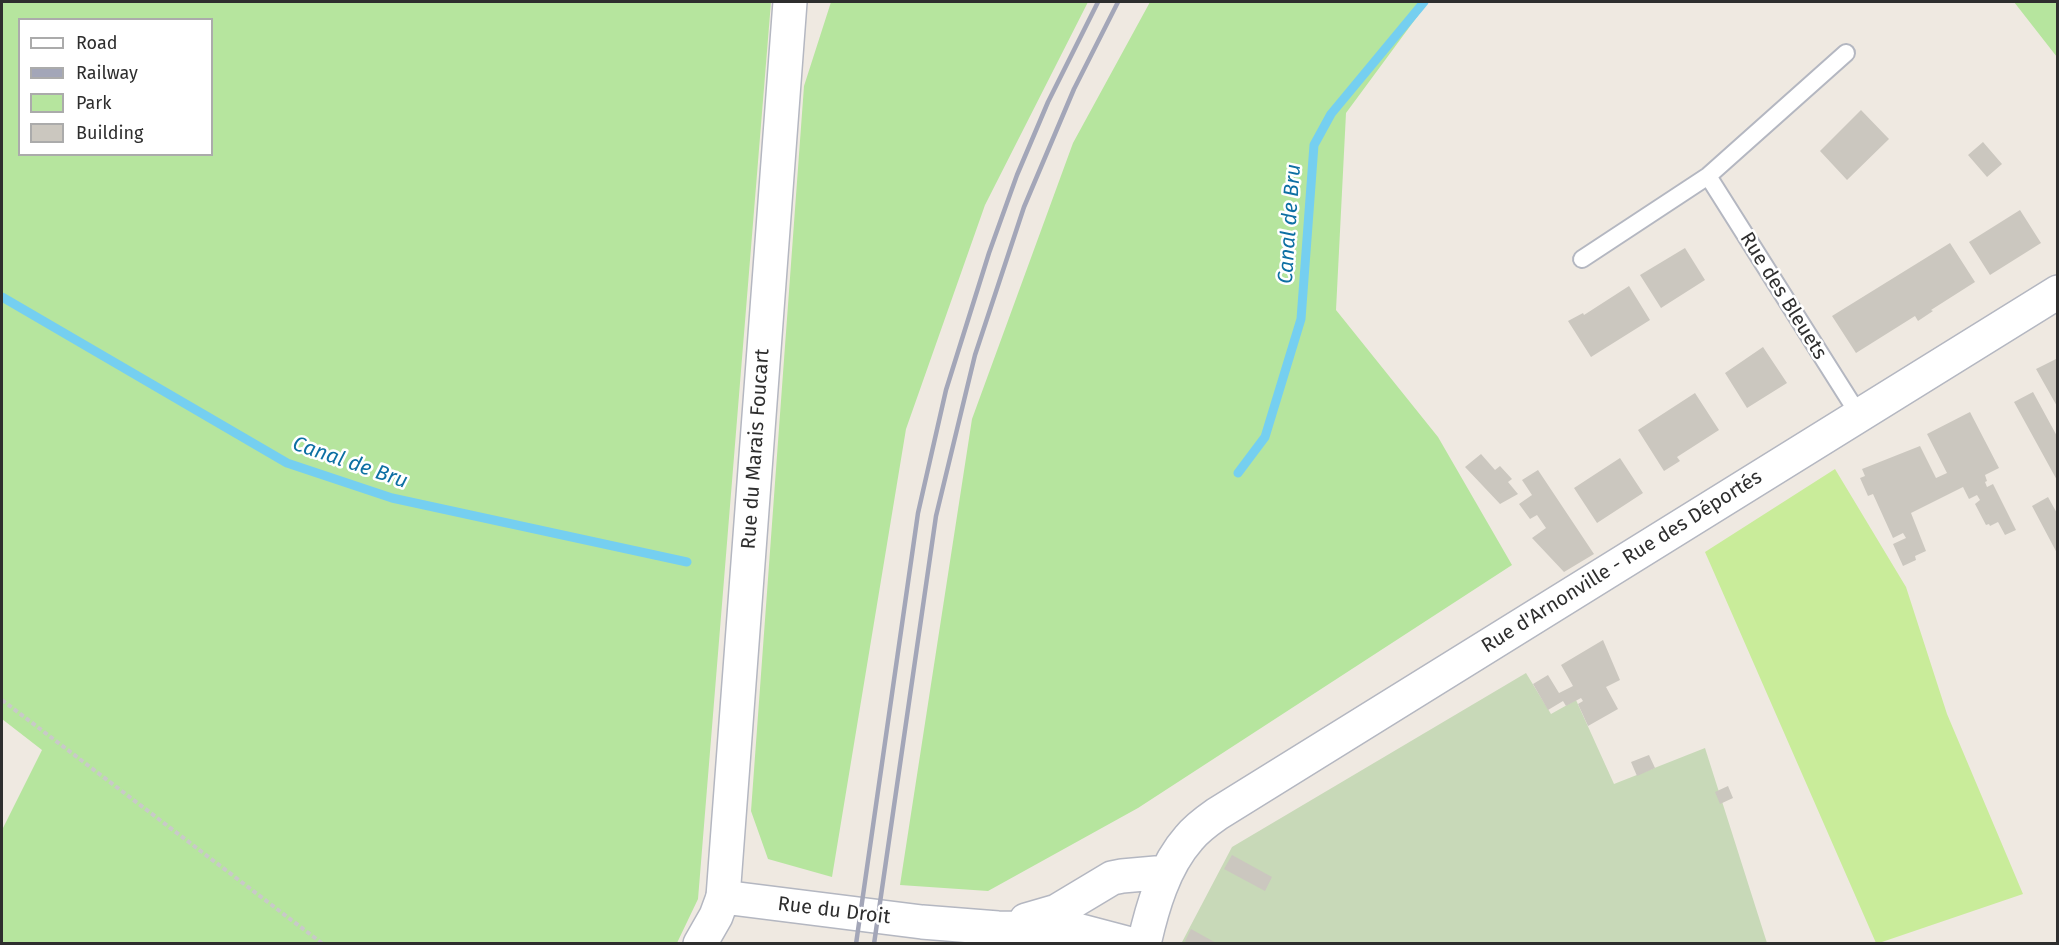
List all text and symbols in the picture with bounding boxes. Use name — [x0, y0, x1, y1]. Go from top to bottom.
legend — [18, 18, 213, 156]
text: Road — [76, 32, 118, 54]
text: Railway — [76, 62, 138, 84]
text: Park — [76, 92, 111, 114]
text: Building — [76, 122, 143, 144]
water label: Canal de Bru — [1273, 163, 1307, 285]
street label: Rue des Bleuets — [1734, 228, 1832, 364]
street label: Rue du Marais Foucart — [737, 348, 775, 550]
water label: Canal de Bru — [289, 432, 411, 494]
street label: Rue d'Arnonville - Rue des Déportés — [1477, 465, 1767, 659]
street label: Rue du Droit — [776, 892, 892, 930]

